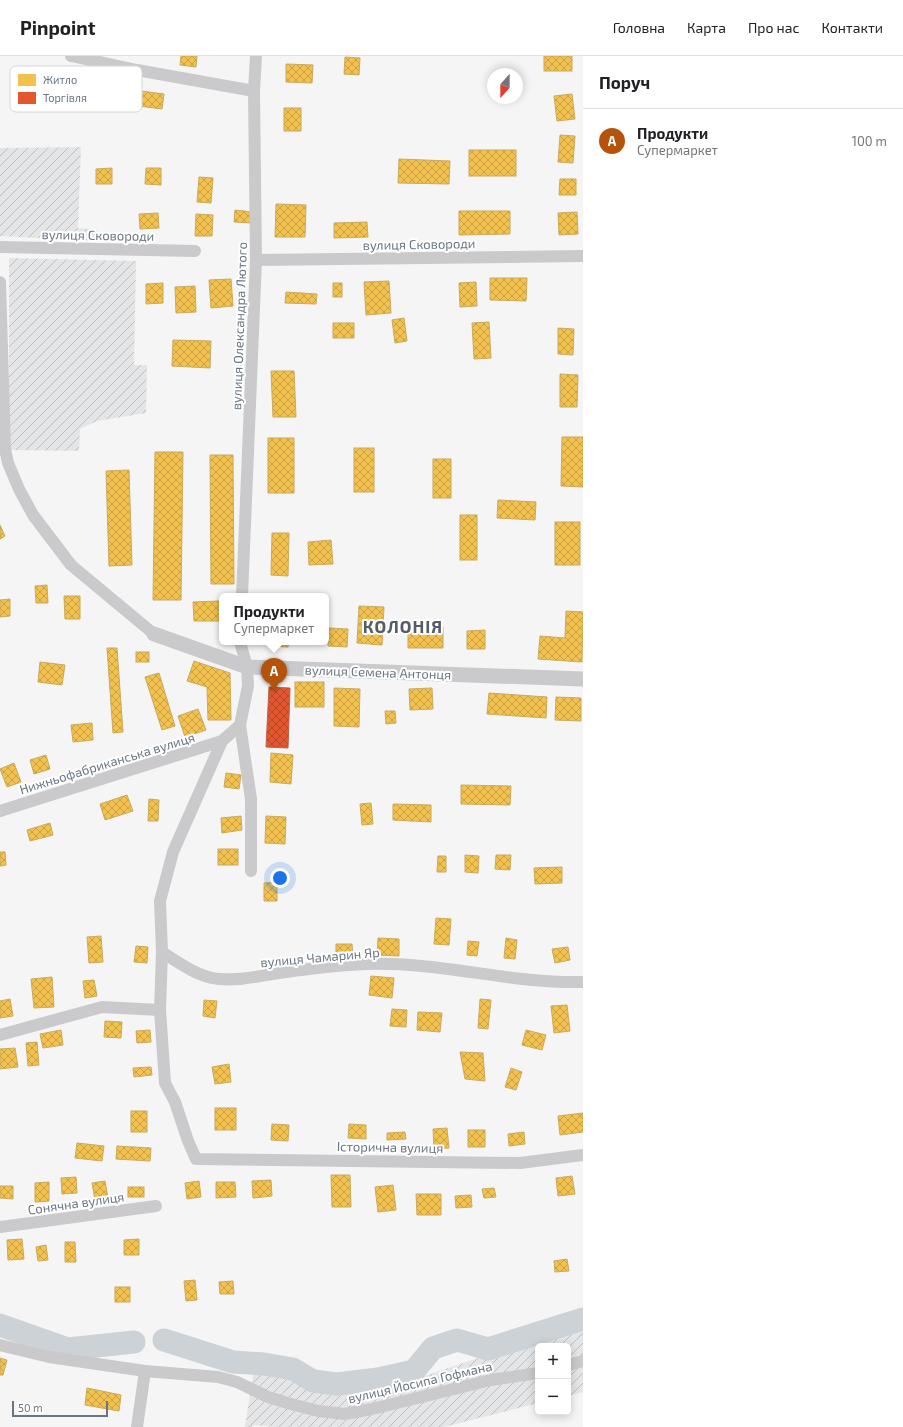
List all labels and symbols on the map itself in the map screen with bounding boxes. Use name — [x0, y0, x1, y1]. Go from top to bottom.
legend — [10, 66, 142, 112]
north arrow — [487, 68, 523, 104]
text: Житло — [43, 73, 77, 86]
text: Торгівля — [43, 91, 87, 104]
street label: вулиця Сковороди — [42, 226, 154, 244]
street label: вулиця Сковороди — [363, 235, 475, 253]
street label: вулиця Олександра Лютого — [228, 242, 250, 410]
district label: КОЛОНІЯ — [363, 616, 443, 636]
pin: A — [261, 658, 287, 691]
street label: вулиця Семена Антонця — [304, 661, 452, 683]
street label: Нижньофабриканська вулиця — [17, 729, 197, 797]
your location — [270, 868, 290, 888]
street label: вулиця Чамарин Яр — [260, 944, 380, 970]
street label: Історична вулиця — [337, 1138, 443, 1156]
street label: Сонячна вулиця — [27, 1188, 125, 1218]
street label: вулиця Йосипа Гофмана — [346, 1358, 494, 1406]
scale bar — [12, 1399, 108, 1418]

